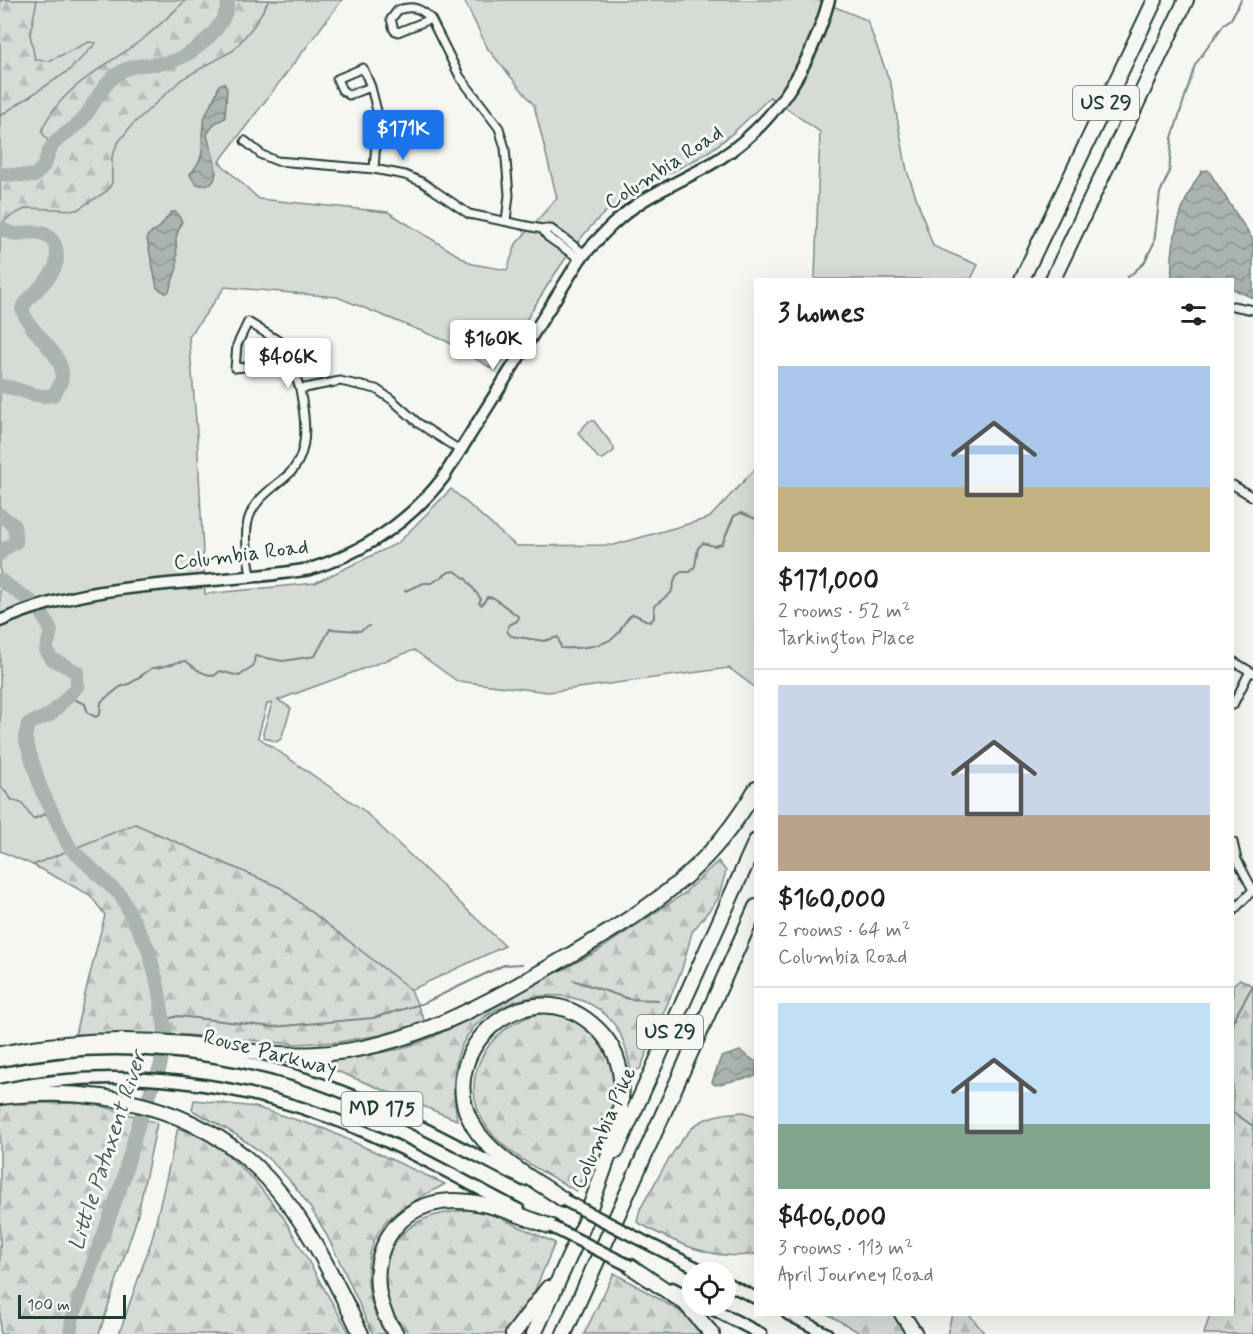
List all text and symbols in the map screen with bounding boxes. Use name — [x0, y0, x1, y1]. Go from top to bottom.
road number: US 29 — [1073, 86, 1139, 120]
pin: $171K — [361, 110, 445, 161]
text: $171K — [377, 116, 429, 143]
street label: Columbia Road — [599, 119, 729, 217]
text: 3 homes — [778, 297, 865, 331]
icon: filters — [1177, 298, 1210, 331]
pin: $160K — [451, 320, 535, 371]
text: $160K — [464, 326, 522, 353]
pin: $406K — [246, 338, 330, 389]
text: $406K — [259, 344, 317, 371]
icon: home — [940, 405, 1048, 513]
street label: Columbia Road — [172, 533, 310, 577]
text: $171,000 — [778, 564, 879, 598]
text: 2 rooms · 52 m² — [778, 598, 911, 625]
text: Tarkington Place — [778, 625, 915, 652]
icon: home — [940, 724, 1048, 832]
text: $160,000 — [778, 883, 886, 917]
text: 2 rooms · 64 m² — [778, 917, 911, 944]
text: Columbia Road — [778, 944, 907, 971]
road number: US 29 — [637, 1015, 703, 1049]
street label: Rouse Parkway — [201, 1023, 339, 1083]
icon: home — [940, 1042, 1048, 1150]
water label: Little Patuxent River — [63, 1045, 154, 1254]
street label: Columbia Pike — [565, 1062, 643, 1194]
road number: MD 175 — [342, 1092, 422, 1126]
text: $406,000 — [778, 1201, 886, 1235]
text: 3 rooms · 113 m² — [778, 1235, 913, 1262]
map controls — [682, 1262, 736, 1316]
button: locate — [682, 1262, 736, 1316]
text: April Journey Road — [778, 1262, 934, 1289]
scale bar — [18, 1292, 126, 1320]
text: 100 m — [27, 1295, 70, 1316]

